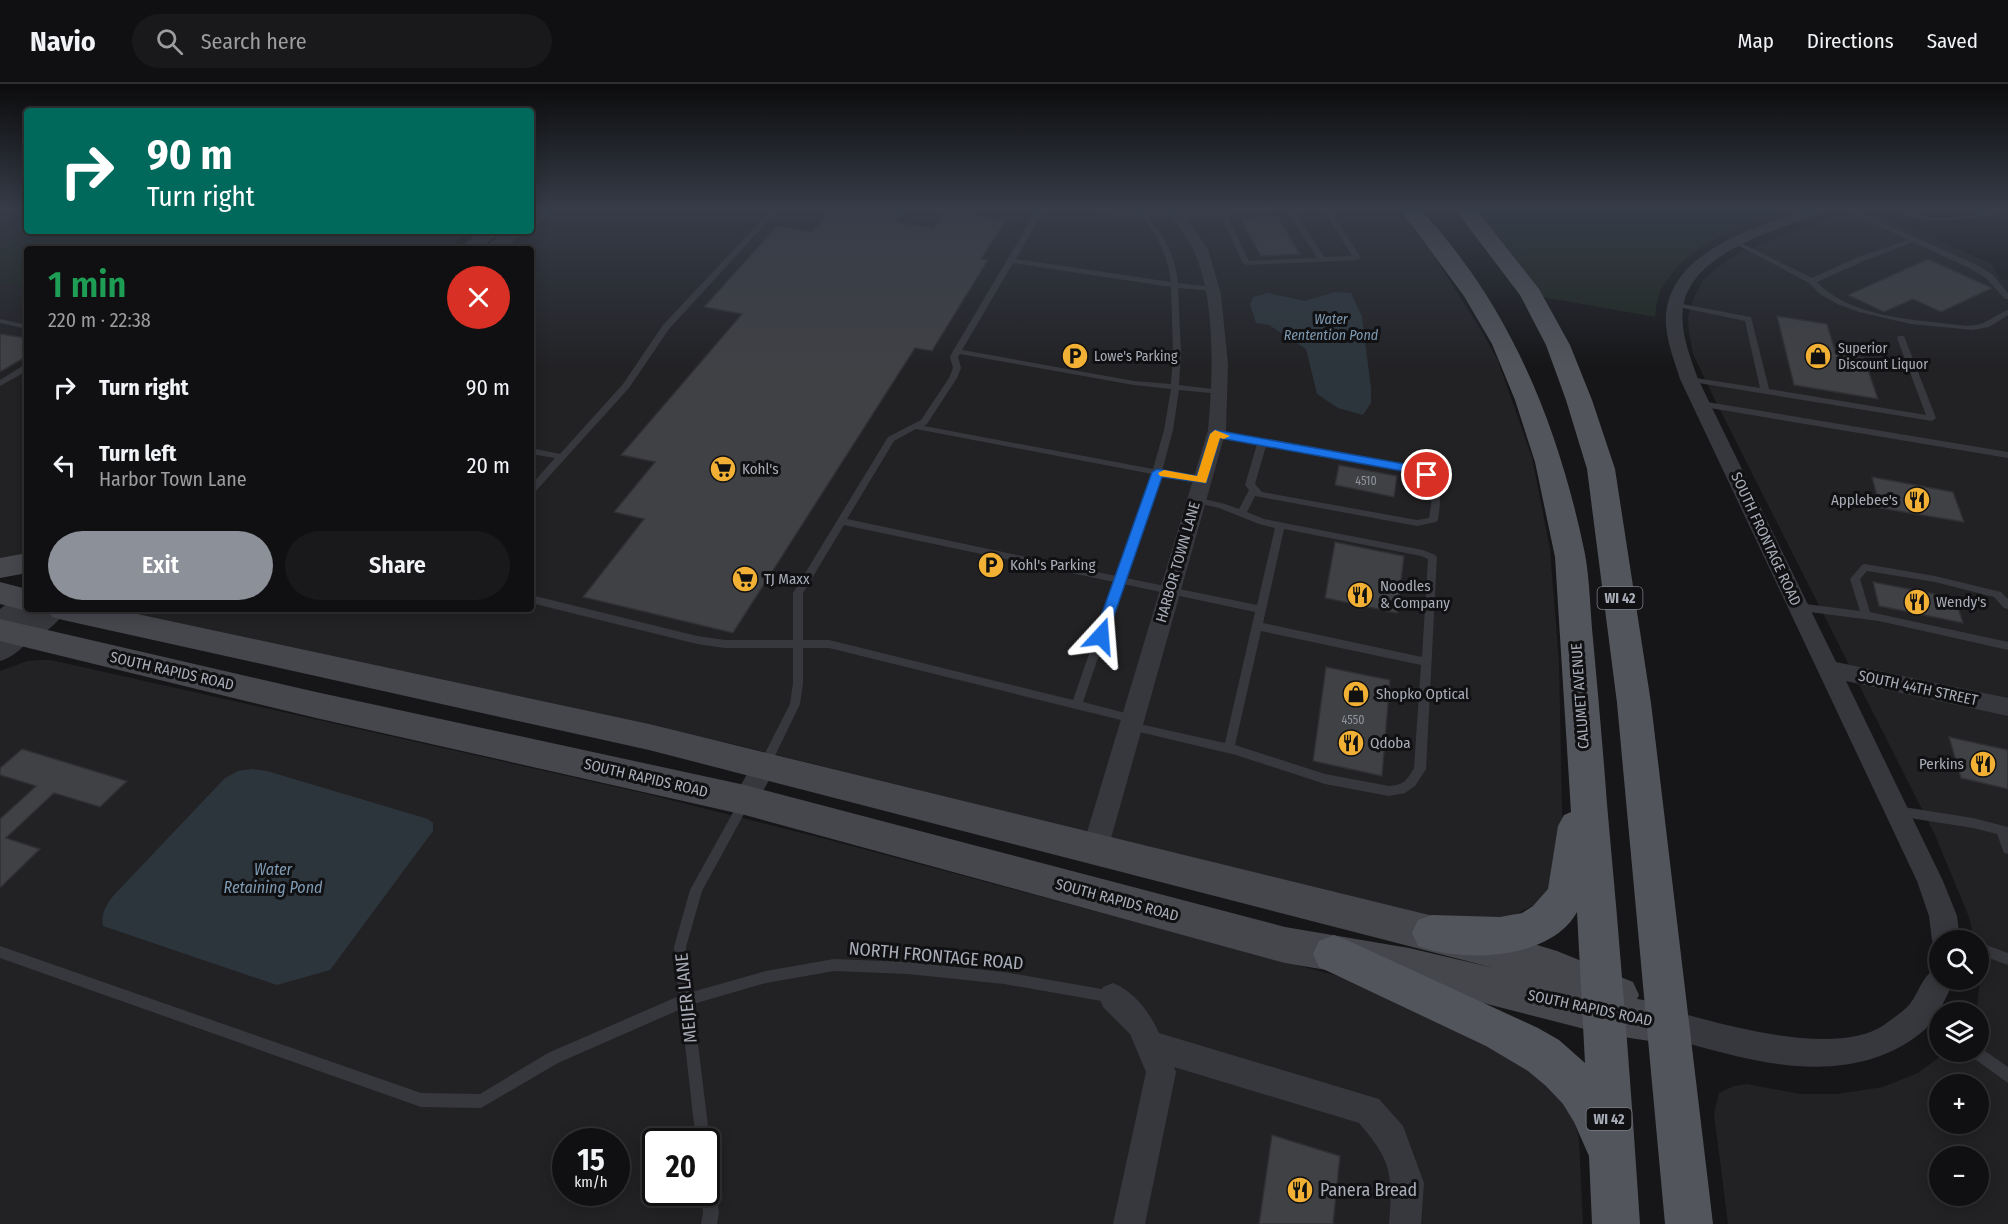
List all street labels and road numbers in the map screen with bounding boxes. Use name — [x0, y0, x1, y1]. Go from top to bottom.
street label: SOUTH FRONTAGE ROAD — [1727, 469, 1805, 609]
street label: HARBOR TOWN LANE — [1152, 500, 1204, 624]
road number: WI 42 — [1598, 587, 1642, 609]
street label: CALUMET AVENUE — [1567, 642, 1593, 750]
street label: SOUTH RAPIDS ROAD — [108, 648, 236, 694]
street label: SOUTH 44TH STREET — [1857, 667, 1979, 709]
street label: SOUTH RAPIDS ROAD — [582, 755, 710, 801]
street label: SOUTH RAPIDS ROAD — [1053, 875, 1181, 925]
street label: NORTH FRONTAGE ROAD — [848, 937, 1024, 975]
street label: MEIJER LANE — [670, 952, 702, 1044]
street label: SOUTH RAPIDS ROAD — [1526, 986, 1654, 1030]
road number: WI 42 — [1586, 1108, 1632, 1130]

